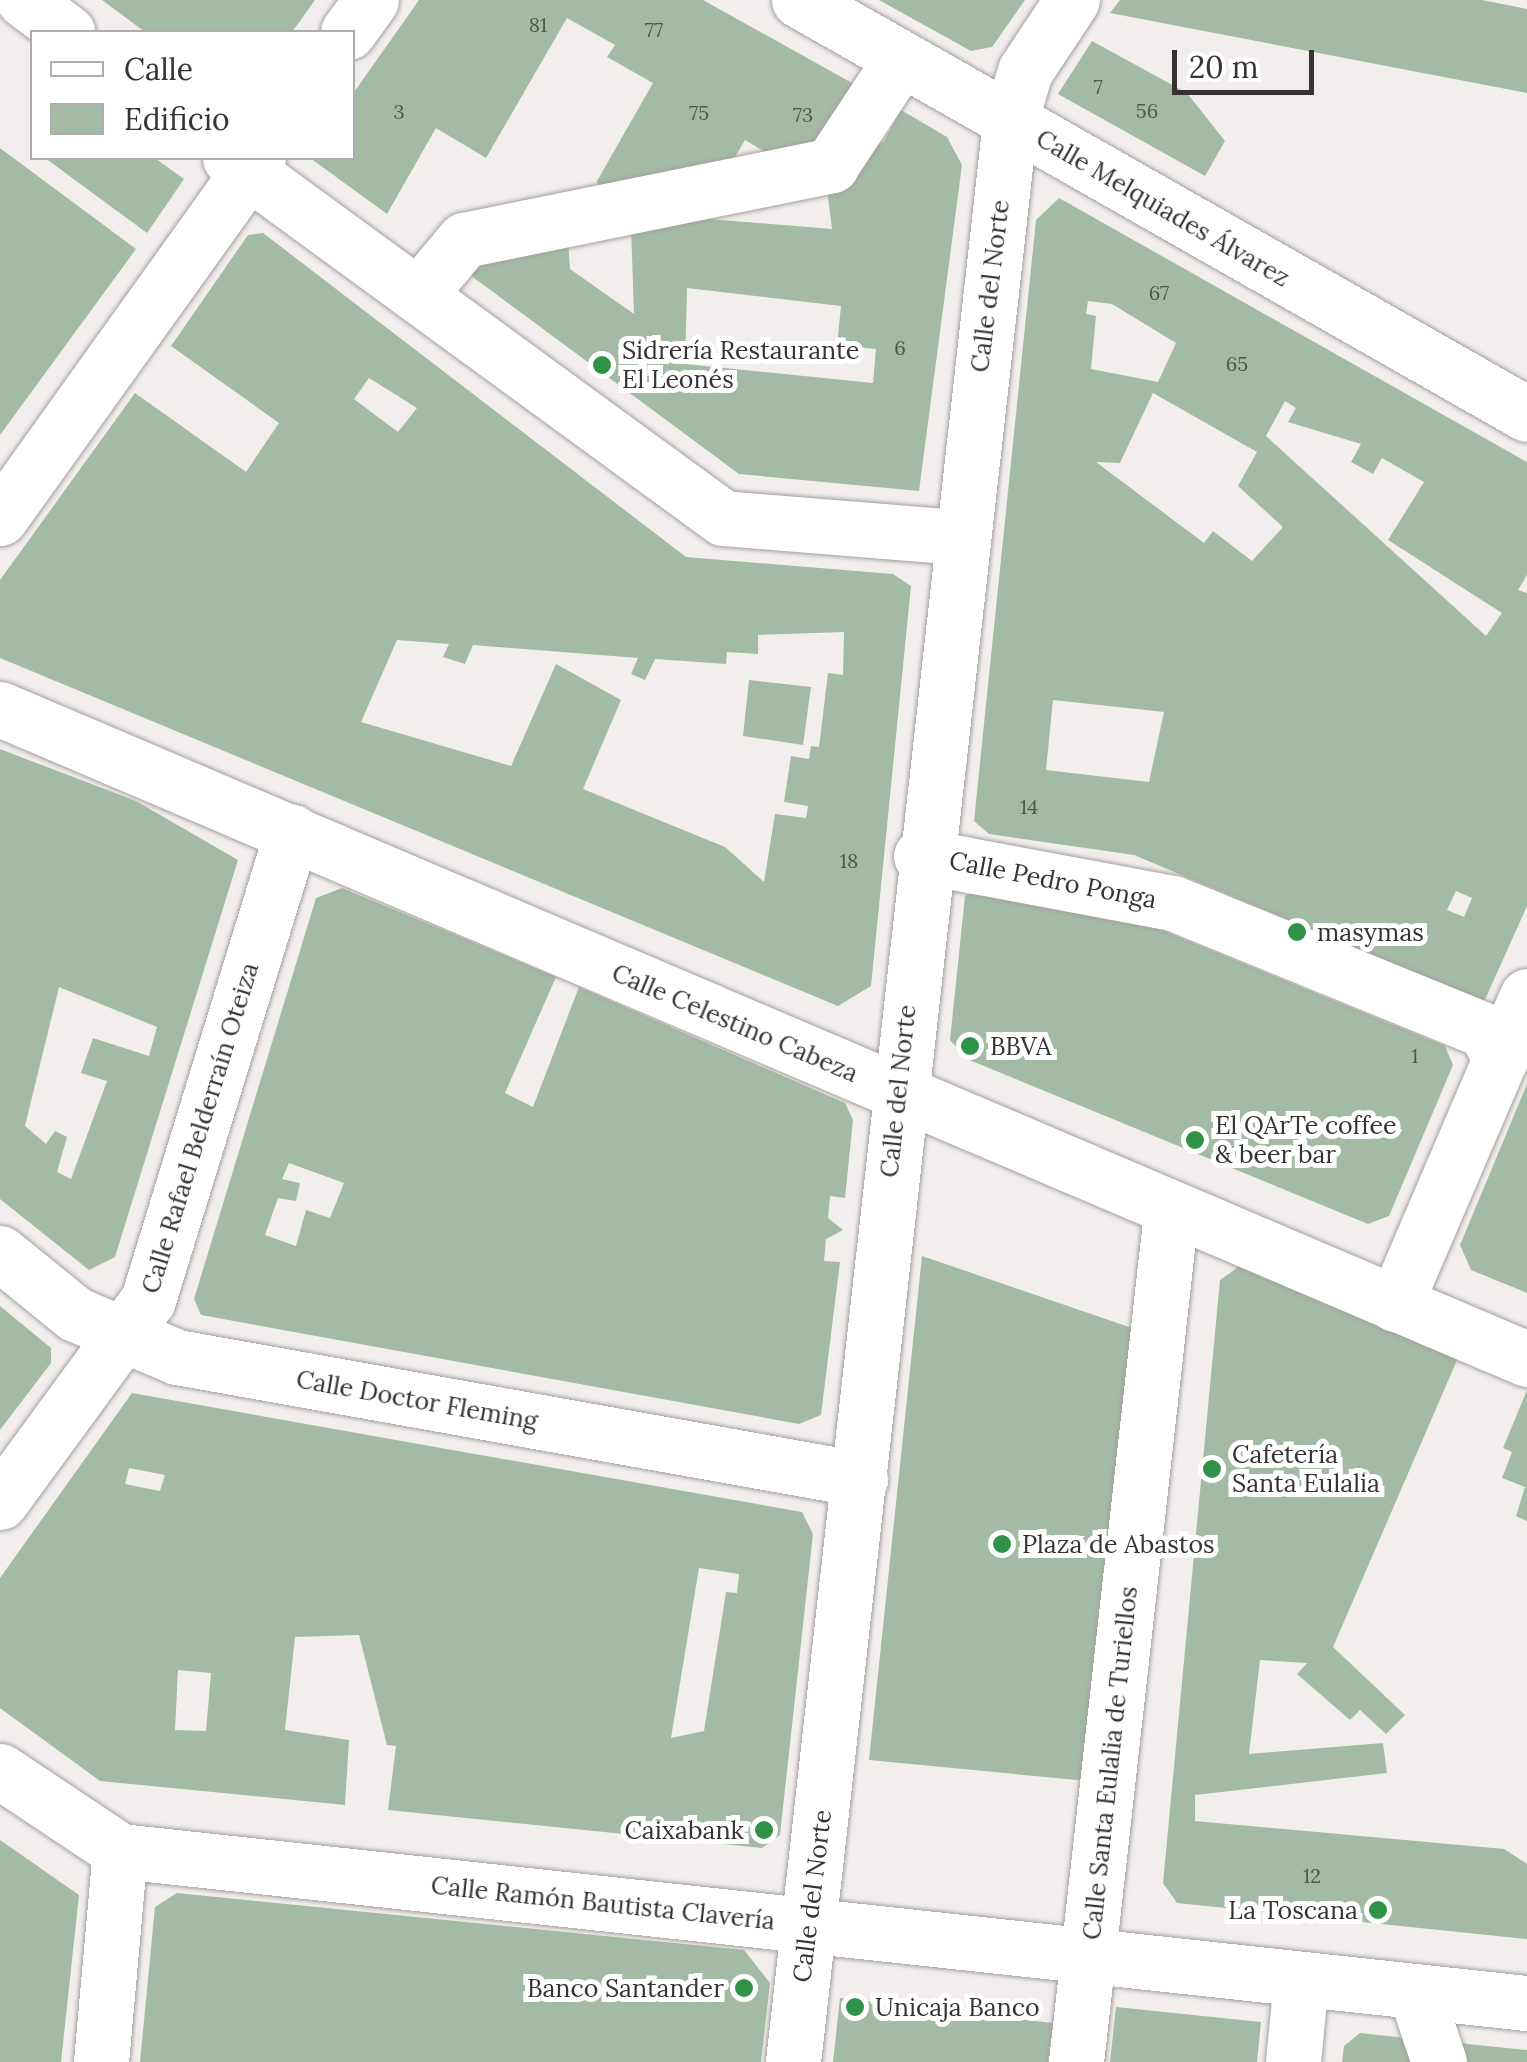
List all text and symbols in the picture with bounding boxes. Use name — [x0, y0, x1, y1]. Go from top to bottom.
house number: 81 — [529, 12, 547, 36]
house number: 77 — [645, 17, 663, 41]
legend — [30, 30, 355, 160]
scale bar — [1177, 30, 1320, 92]
text: 20 m — [1189, 48, 1258, 86]
text: Calle — [124, 50, 193, 88]
house number: 7 — [1093, 74, 1103, 98]
house number: 56 — [1136, 98, 1158, 122]
house number: 3 — [393, 99, 405, 123]
text: Edificio — [124, 100, 230, 138]
house number: 75 — [689, 100, 709, 124]
house number: 73 — [793, 102, 813, 126]
street label: Calle Melquiades Álvarez — [1031, 123, 1295, 293]
street label: Calle del Norte — [965, 198, 1015, 374]
house number: 67 — [1149, 280, 1169, 304]
house number: 6 — [894, 335, 906, 359]
place label: Sidrería Restaurante El Leonés — [622, 336, 859, 395]
house number: 65 — [1226, 351, 1248, 375]
marker: Sidrería Restaurante El Leonés — [591, 354, 613, 376]
house number: 14 — [1020, 794, 1038, 818]
street label: Calle Pedro Ponga — [947, 845, 1159, 915]
house number: 18 — [840, 848, 858, 872]
place label: masymas — [1317, 917, 1424, 947]
marker: masymas — [1286, 921, 1308, 943]
street label: Calle Celestino Cabeza — [608, 958, 862, 1088]
street label: Calle Rafael Belderraín Oteiza — [135, 959, 265, 1297]
street label: Calle del Norte — [874, 1003, 922, 1179]
place label: BBVA — [990, 1031, 1051, 1061]
marker: BBVA — [959, 1035, 981, 1057]
house number: 1 — [1411, 1043, 1419, 1067]
place label: El QArTe coffee & beer bar — [1215, 1111, 1397, 1170]
marker: El QArTe coffee & beer bar — [1184, 1129, 1206, 1151]
street label: Calle Doctor Fleming — [294, 1364, 540, 1436]
place label: Cafetería Santa Eulalia — [1232, 1440, 1380, 1499]
marker: Cafetería Santa Eulalia — [1201, 1458, 1223, 1480]
place label: Plaza de Abastos — [1022, 1529, 1215, 1559]
marker: Plaza de Abastos — [991, 1533, 1013, 1555]
street label: Calle Santa Eulalia de Turiellos — [1077, 1585, 1143, 1941]
street label: Calle del Norte — [787, 1808, 837, 1984]
place label: Caixabank — [624, 1815, 744, 1845]
marker: Caixabank — [753, 1819, 775, 1841]
house number: 12 — [1303, 1863, 1321, 1887]
street label: Calle Ramón Bautista Clavería — [430, 1870, 776, 1936]
place label: La Toscana — [1228, 1895, 1358, 1925]
marker: La Toscana — [1367, 1899, 1389, 1921]
place label: Banco Santander — [527, 1973, 724, 2003]
marker: Banco Santander — [733, 1977, 755, 1999]
place label: Unicaja Banco — [875, 1992, 1040, 2022]
marker: Unicaja Banco — [844, 1996, 866, 2018]

